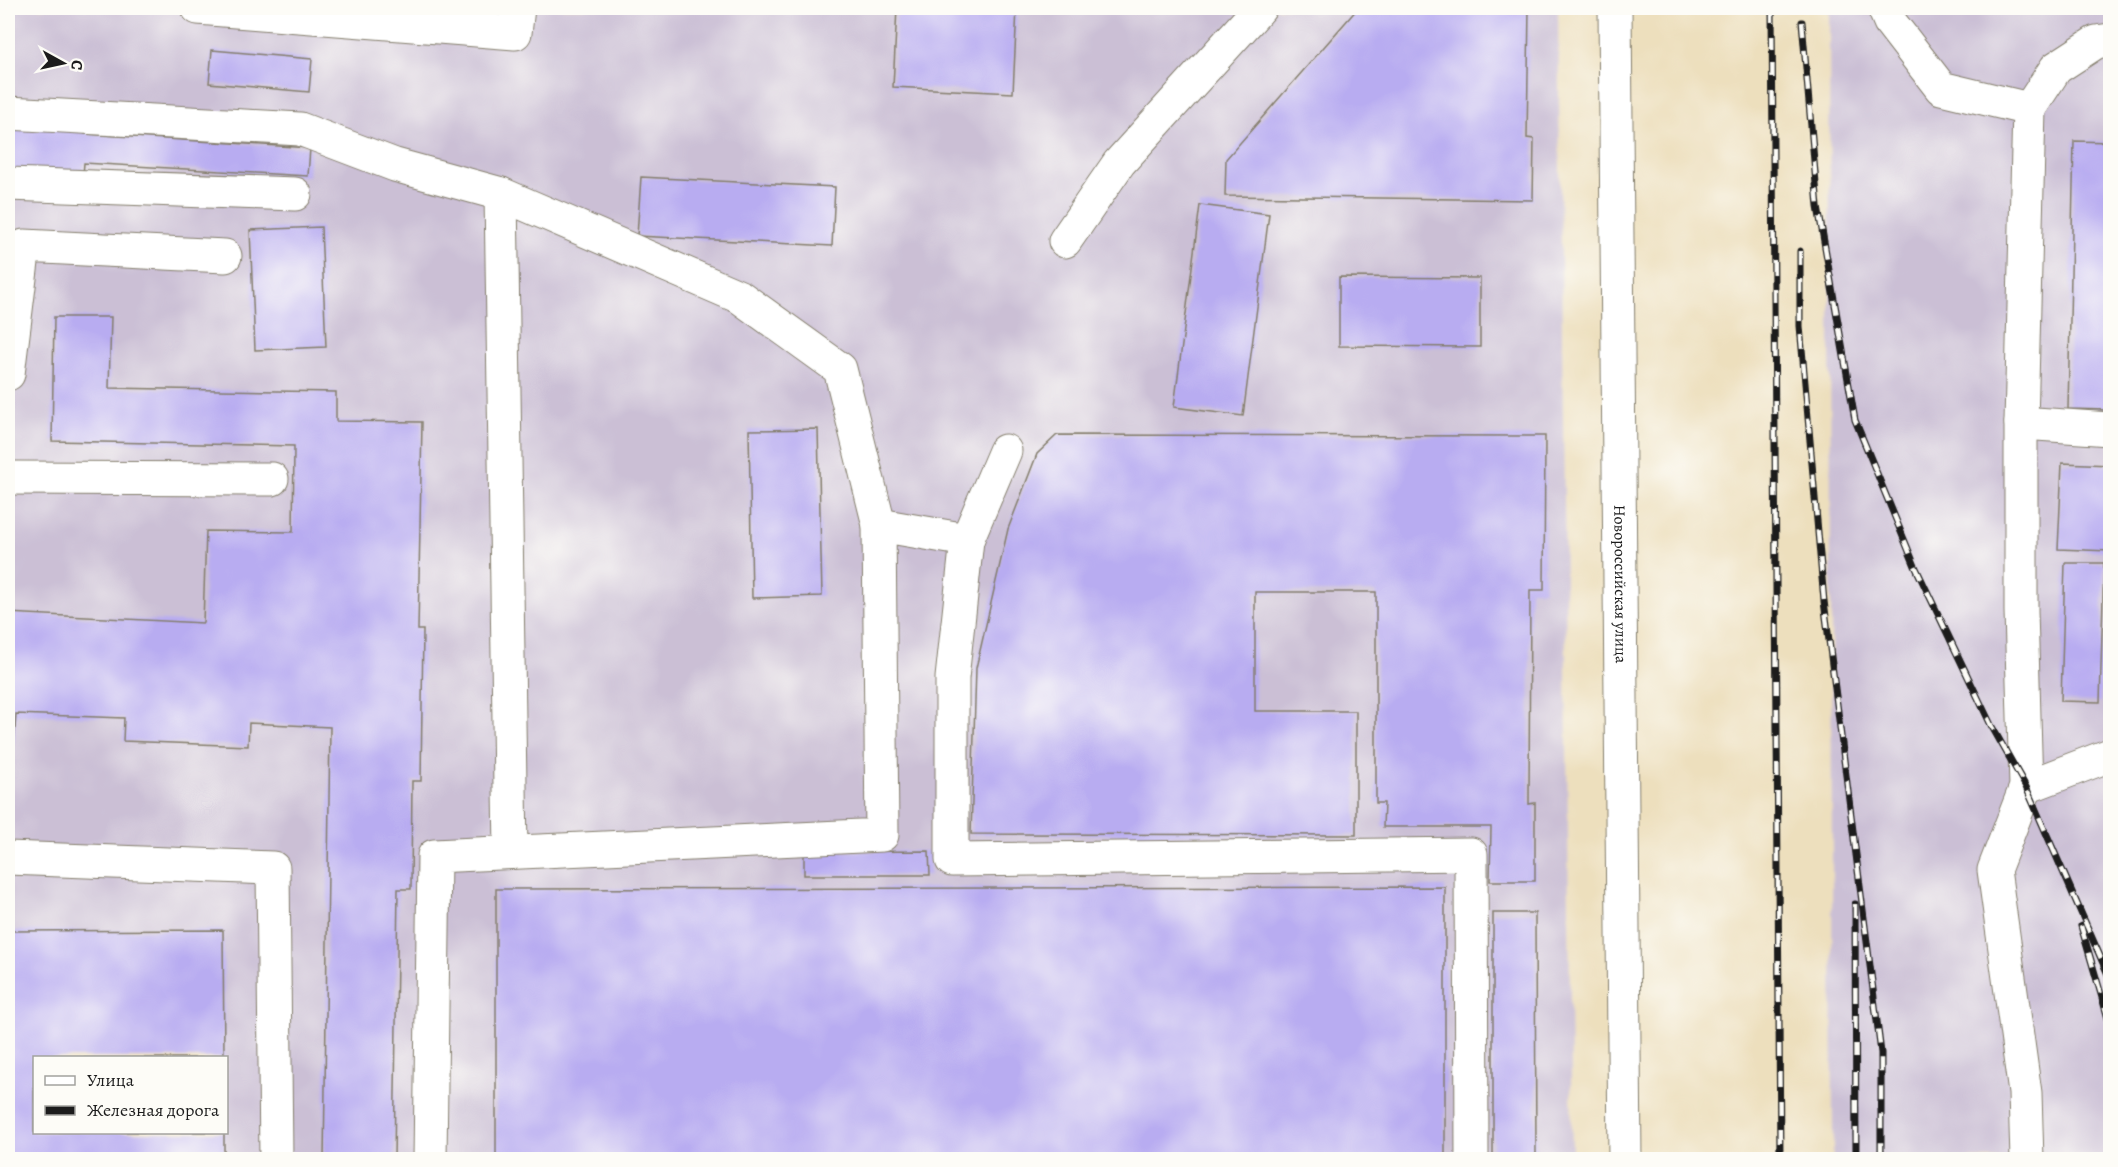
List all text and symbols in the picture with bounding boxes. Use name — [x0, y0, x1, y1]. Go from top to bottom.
north arrow — [33, 33, 93, 93]
text: С — [65, 59, 88, 72]
street label: Новороссийская улица — [1608, 505, 1632, 664]
legend — [33, 1056, 228, 1134]
text: Улица — [87, 1068, 135, 1092]
text: Железная дорога — [87, 1098, 220, 1122]

